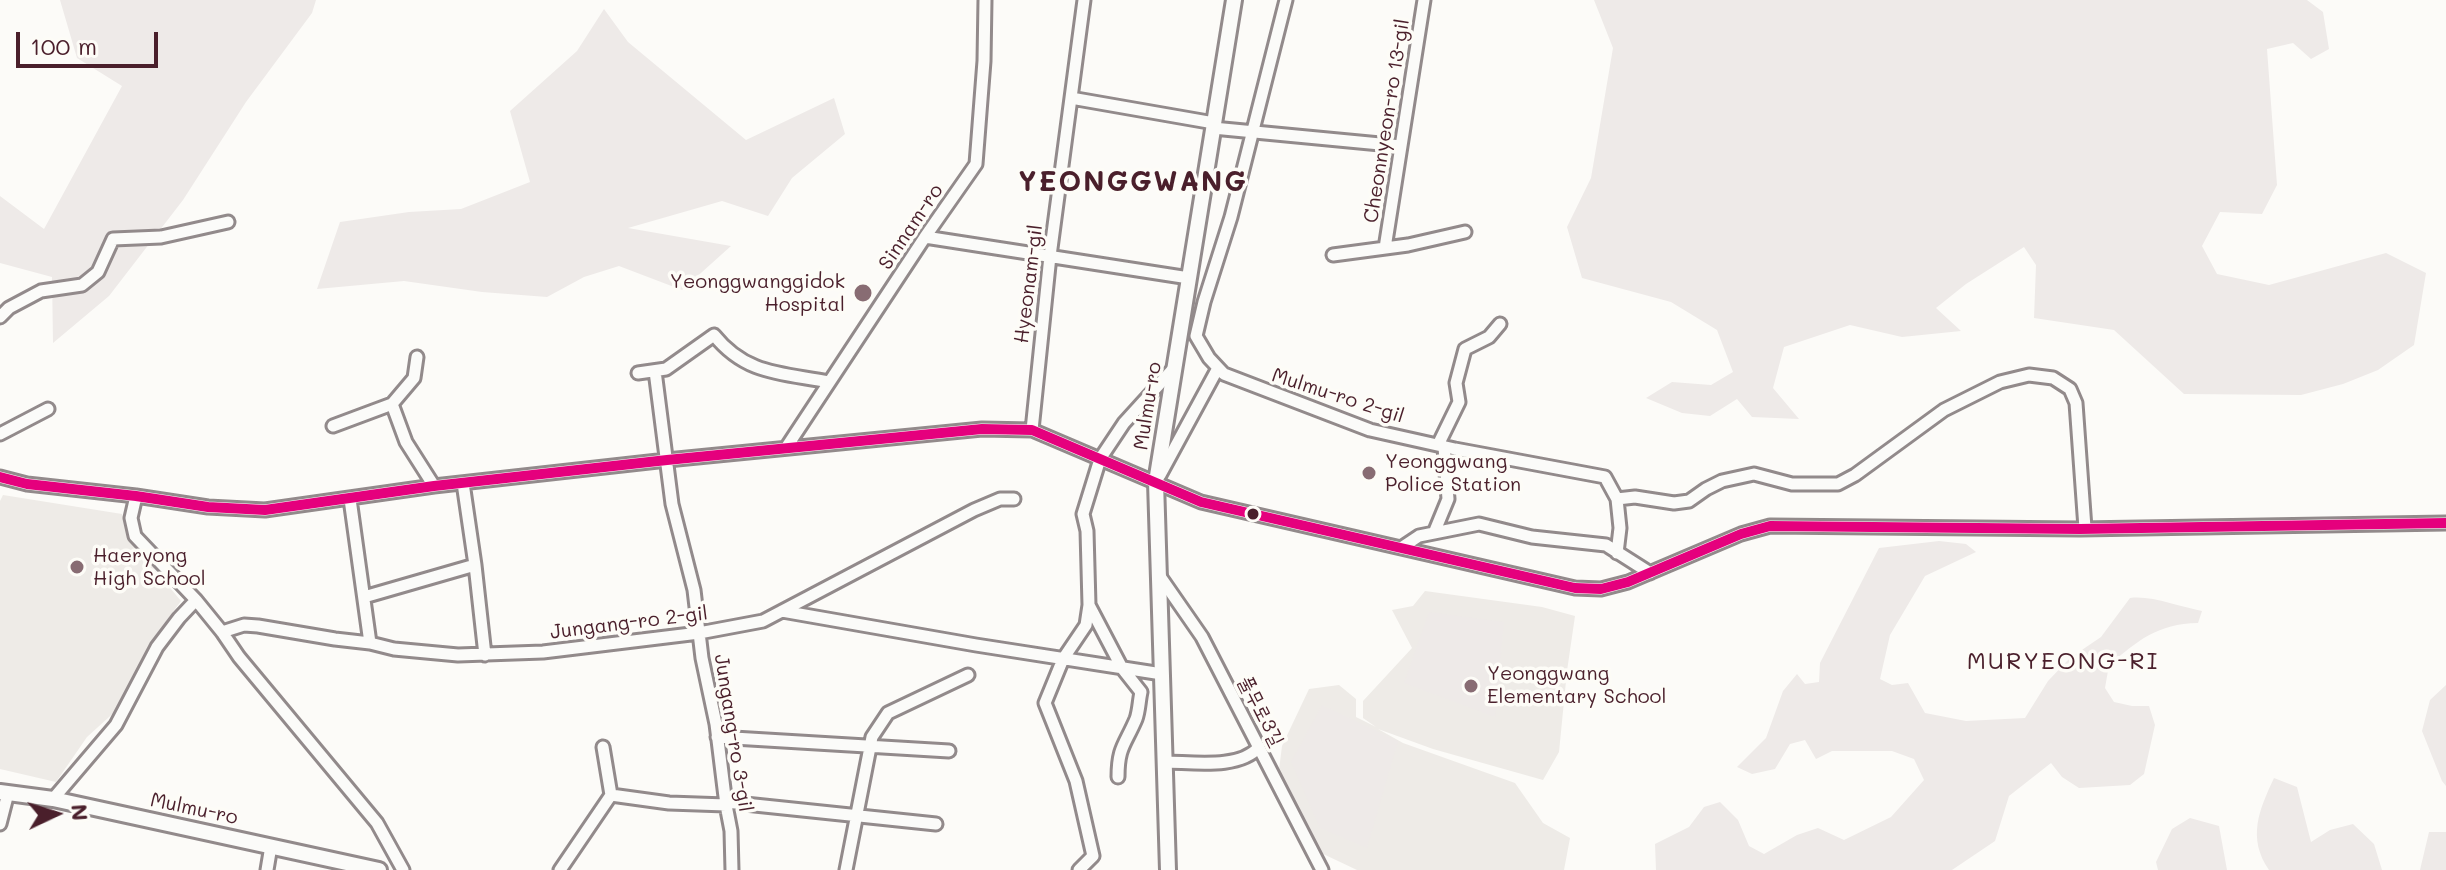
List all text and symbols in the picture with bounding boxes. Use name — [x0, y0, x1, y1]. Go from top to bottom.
scale bar — [20, 16, 162, 66]
street label: Cheonnyeon-ro 13-gil — [1359, 17, 1415, 225]
text: 100 m — [30, 30, 97, 61]
district label: YEONGGWANG — [1018, 165, 1248, 199]
street label: Sinnam-ro — [874, 180, 948, 274]
street label: Hyeonam-gil — [1010, 223, 1048, 345]
place label: Yeonggwanggidok Hospital — [670, 270, 845, 317]
marker: Yeonggwanggidok Hospital — [852, 282, 874, 304]
street label: Mulmu-ro — [1129, 360, 1167, 452]
street label: Mulmu-ro 2-gil — [1269, 363, 1407, 429]
place label: Yeonggwang Police Station — [1385, 450, 1521, 497]
marker: Yeonggwang Police Station — [1360, 464, 1378, 482]
unlabelled marker — [1245, 506, 1261, 522]
place label: Haeryong High School — [93, 544, 206, 591]
marker: Haeryong High School — [68, 558, 86, 576]
street label: Jungang-ro 2-gil — [549, 601, 709, 645]
district label: MURYEONG-RI — [1967, 648, 2159, 676]
street label: Jungang-ro 3-gil — [709, 652, 757, 814]
place label: Yeonggwang Elementary School — [1487, 662, 1666, 709]
street label: 풀무로3길 — [1233, 672, 1289, 750]
marker: Yeonggwang Elementary School — [1462, 677, 1480, 695]
north arrow — [16, 774, 96, 854]
street label: Mulmu-ro — [148, 788, 240, 830]
text: N — [65, 803, 95, 822]

